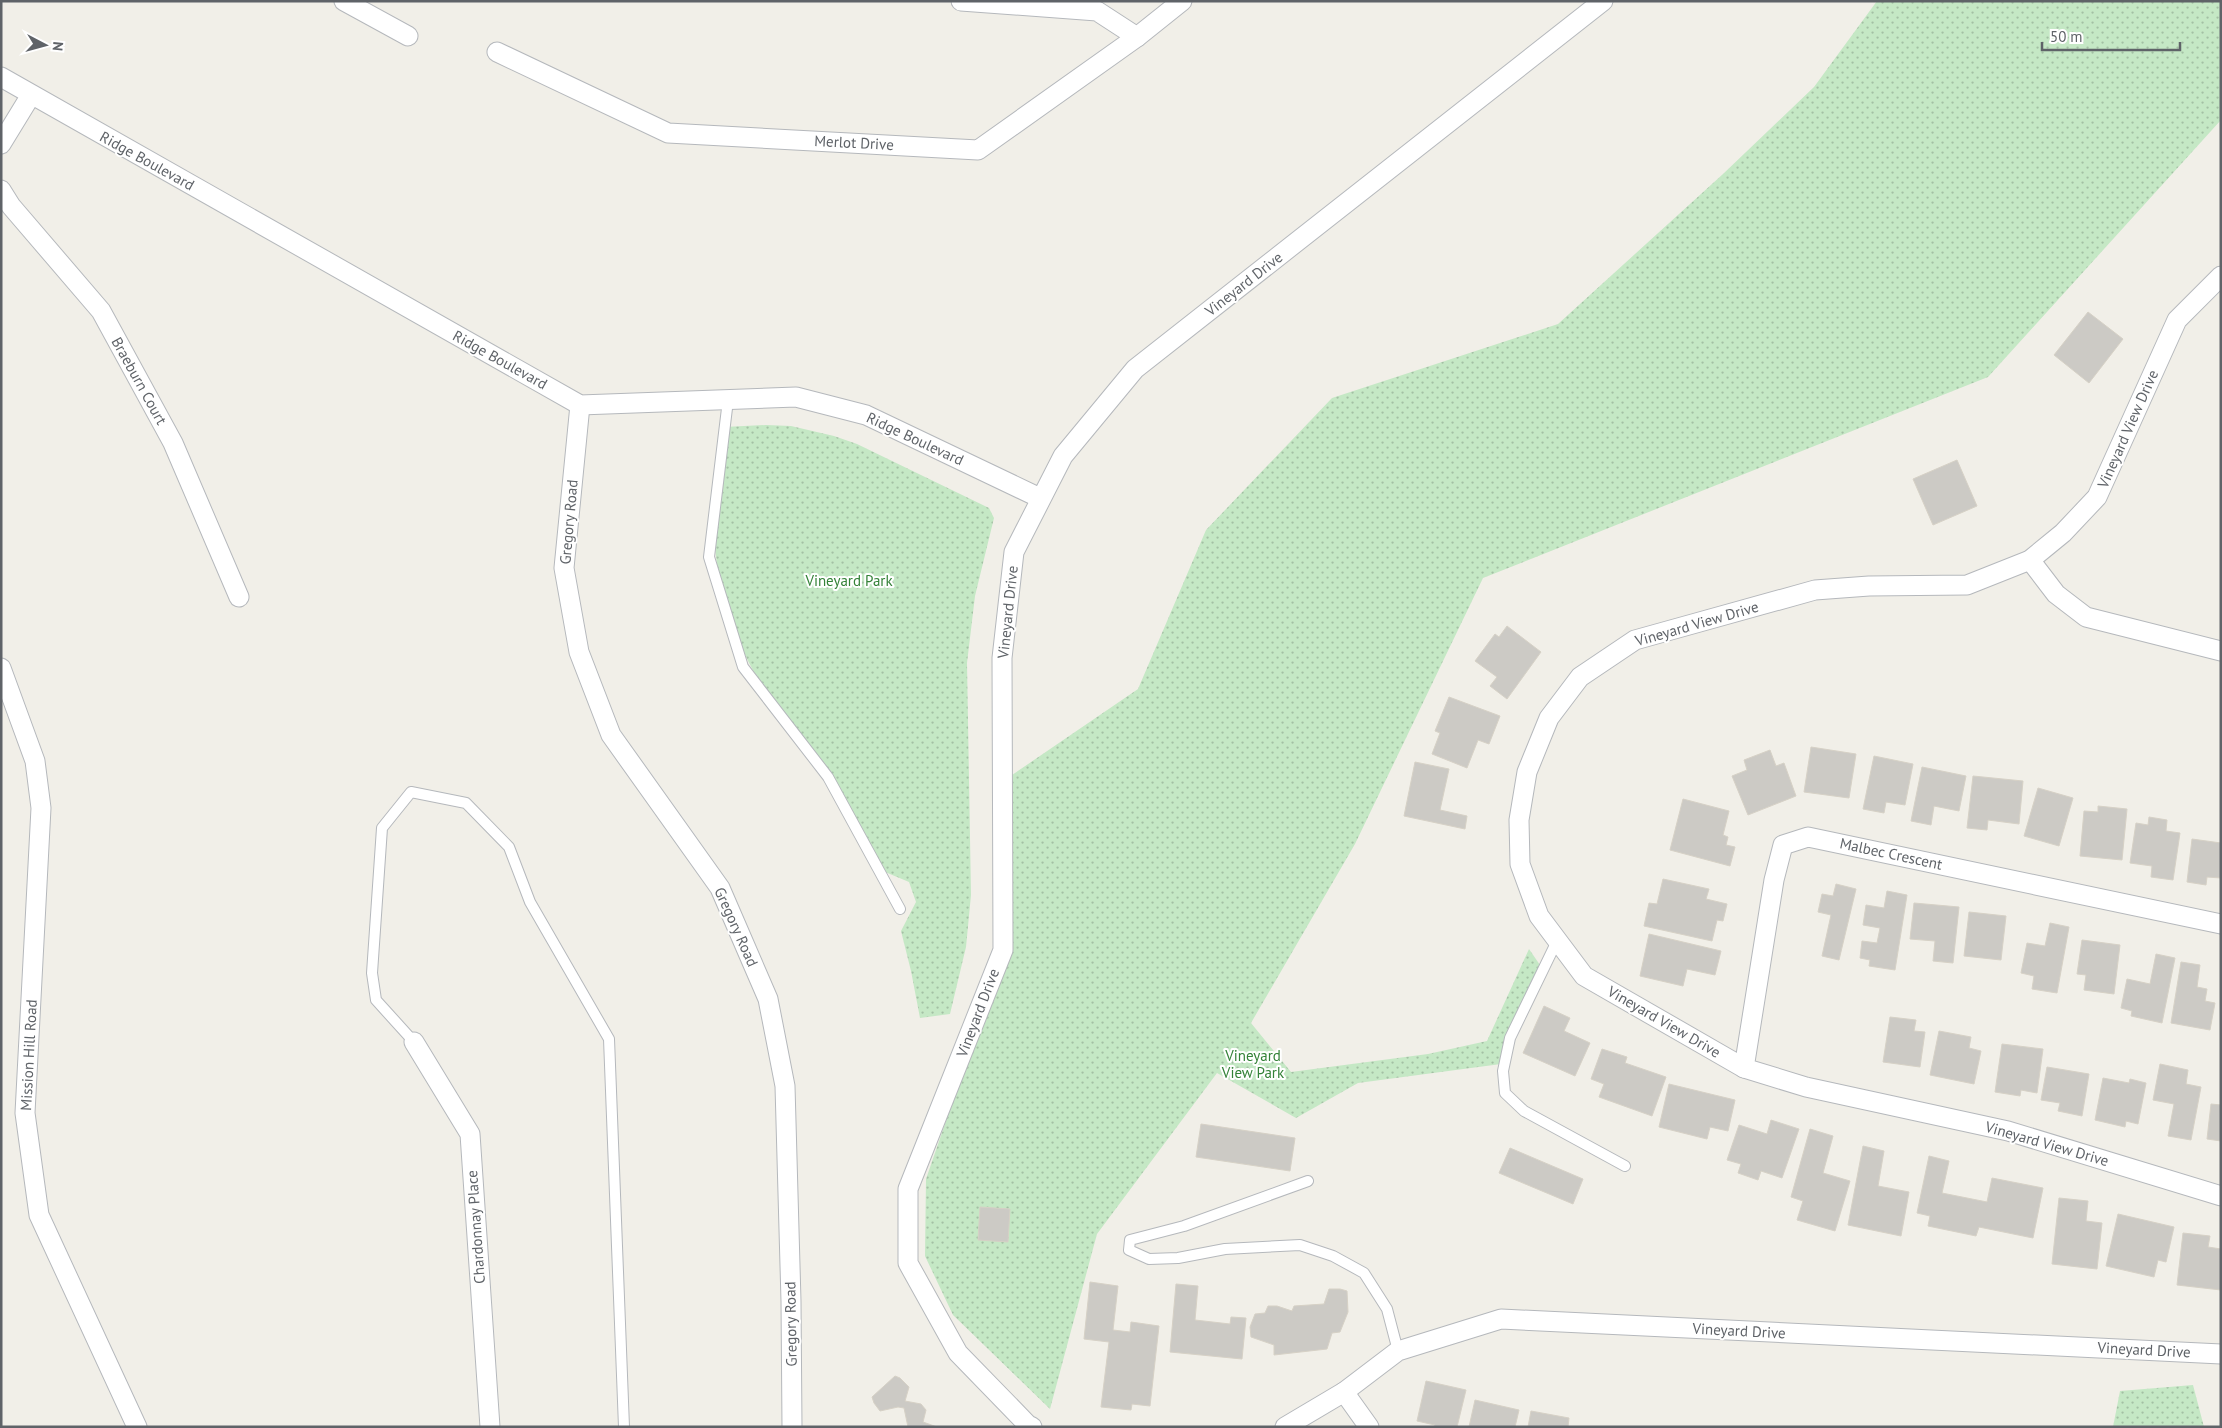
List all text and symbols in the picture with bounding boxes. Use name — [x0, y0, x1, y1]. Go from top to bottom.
north arrow — [20, 20, 70, 70]
scale bar — [2042, 20, 2180, 52]
text: 50 m — [2050, 27, 2083, 46]
text: N — [48, 41, 67, 52]
street label: Ridge Boulevard — [97, 127, 198, 194]
street label: Merlot Drive — [814, 131, 894, 154]
street label: Vineyard Drive — [1200, 247, 1286, 320]
street label: Ridge Boulevard — [450, 326, 551, 393]
street label: Braeburn Court — [108, 334, 171, 428]
street label: Vineyard View Drive — [2093, 367, 2162, 492]
street label: Ridge Boulevard — [864, 408, 967, 469]
street label: Gregory Road — [555, 479, 582, 565]
street label: Vineyard Drive — [993, 565, 1022, 660]
park label: Vineyard Park — [804, 571, 893, 590]
street label: Vineyard View Drive — [1632, 597, 1761, 650]
street label: Malbec Crescent — [1838, 833, 1944, 874]
street label: Gregory Road — [710, 884, 762, 970]
street label: Vineyard Drive — [952, 966, 1003, 1061]
street label: Vineyard View Drive — [1603, 981, 1724, 1062]
street label: Mission Hill Road — [16, 999, 41, 1111]
park label: Vineyard View Park — [1221, 1046, 1285, 1082]
street label: Vineyard View Drive — [1982, 1117, 2111, 1170]
street label: Chardonnay Place — [462, 1170, 489, 1285]
street label: Gregory Road — [780, 1281, 801, 1367]
street label: Vineyard Drive — [1691, 1319, 1786, 1342]
street label: Vineyard Drive — [2096, 1338, 2191, 1361]

